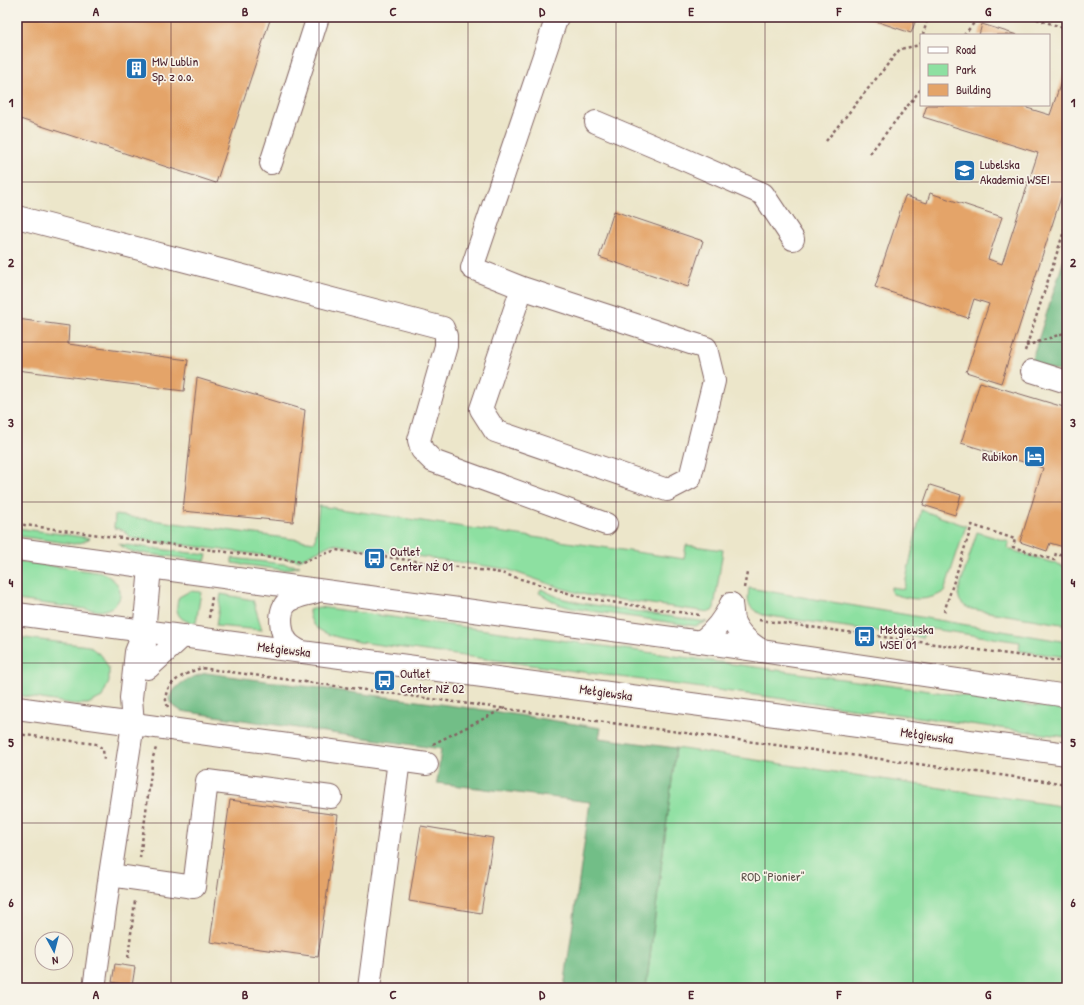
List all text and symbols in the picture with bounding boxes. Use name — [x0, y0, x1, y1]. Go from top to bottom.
text: A — [93, 2, 100, 20]
text: B — [242, 2, 249, 20]
text: C — [389, 2, 397, 20]
text: D — [539, 2, 546, 20]
text: E — [688, 2, 694, 20]
text: F — [836, 2, 843, 20]
text: G — [985, 2, 992, 20]
legend — [920, 34, 1050, 106]
text: Road — [956, 41, 976, 58]
place label: MW Lublin Sp. z o.o. — [152, 52, 198, 85]
building icon: MW Lublin Sp. z o.o. — [123, 55, 149, 81]
text: Park — [956, 61, 976, 78]
text: Building — [956, 81, 991, 98]
text: 1 — [9, 93, 14, 111]
text: 1 — [1071, 93, 1076, 111]
place label: Lubelska Akademia WSEI — [980, 155, 1050, 188]
school or university icon: Lubelska Akademia WSEI — [951, 158, 977, 184]
text: 2 — [8, 253, 15, 271]
text: 2 — [1070, 253, 1077, 271]
text: 3 — [8, 413, 14, 431]
text: 3 — [1070, 413, 1076, 431]
hotel icon: Rubikon — [1021, 443, 1047, 469]
place label: Rubikon — [982, 447, 1018, 465]
place label: Outlet Center NŻ 01 — [390, 542, 453, 575]
bus stop icon: Outlet Center NŻ 01 — [361, 545, 387, 571]
text: 4 — [9, 573, 14, 591]
text: 4 — [1071, 573, 1076, 591]
place label: Mełgiewska WSEI 01 — [880, 620, 933, 653]
bus stop icon: Mełgiewska WSEI 01 — [852, 623, 878, 649]
street label: Mełgiewska — [256, 637, 312, 661]
place label: Outlet Center NŻ 02 — [400, 664, 464, 697]
bus stop icon: Outlet Center NŻ 02 — [371, 667, 397, 693]
street label: Mełgiewska — [578, 679, 634, 705]
street label: Mełgiewska — [899, 722, 955, 748]
text: 5 — [8, 733, 14, 751]
text: 5 — [1070, 733, 1076, 751]
park label: ROD "Pionier" — [741, 867, 805, 885]
text: 6 — [8, 893, 14, 911]
text: 6 — [1070, 893, 1076, 911]
north arrow — [34, 931, 74, 971]
text: N — [51, 954, 59, 968]
text: A — [93, 985, 100, 1003]
text: B — [242, 985, 249, 1003]
text: C — [389, 985, 397, 1003]
text: D — [539, 985, 546, 1003]
text: E — [688, 985, 694, 1003]
text: F — [836, 985, 843, 1003]
text: G — [985, 985, 992, 1003]

